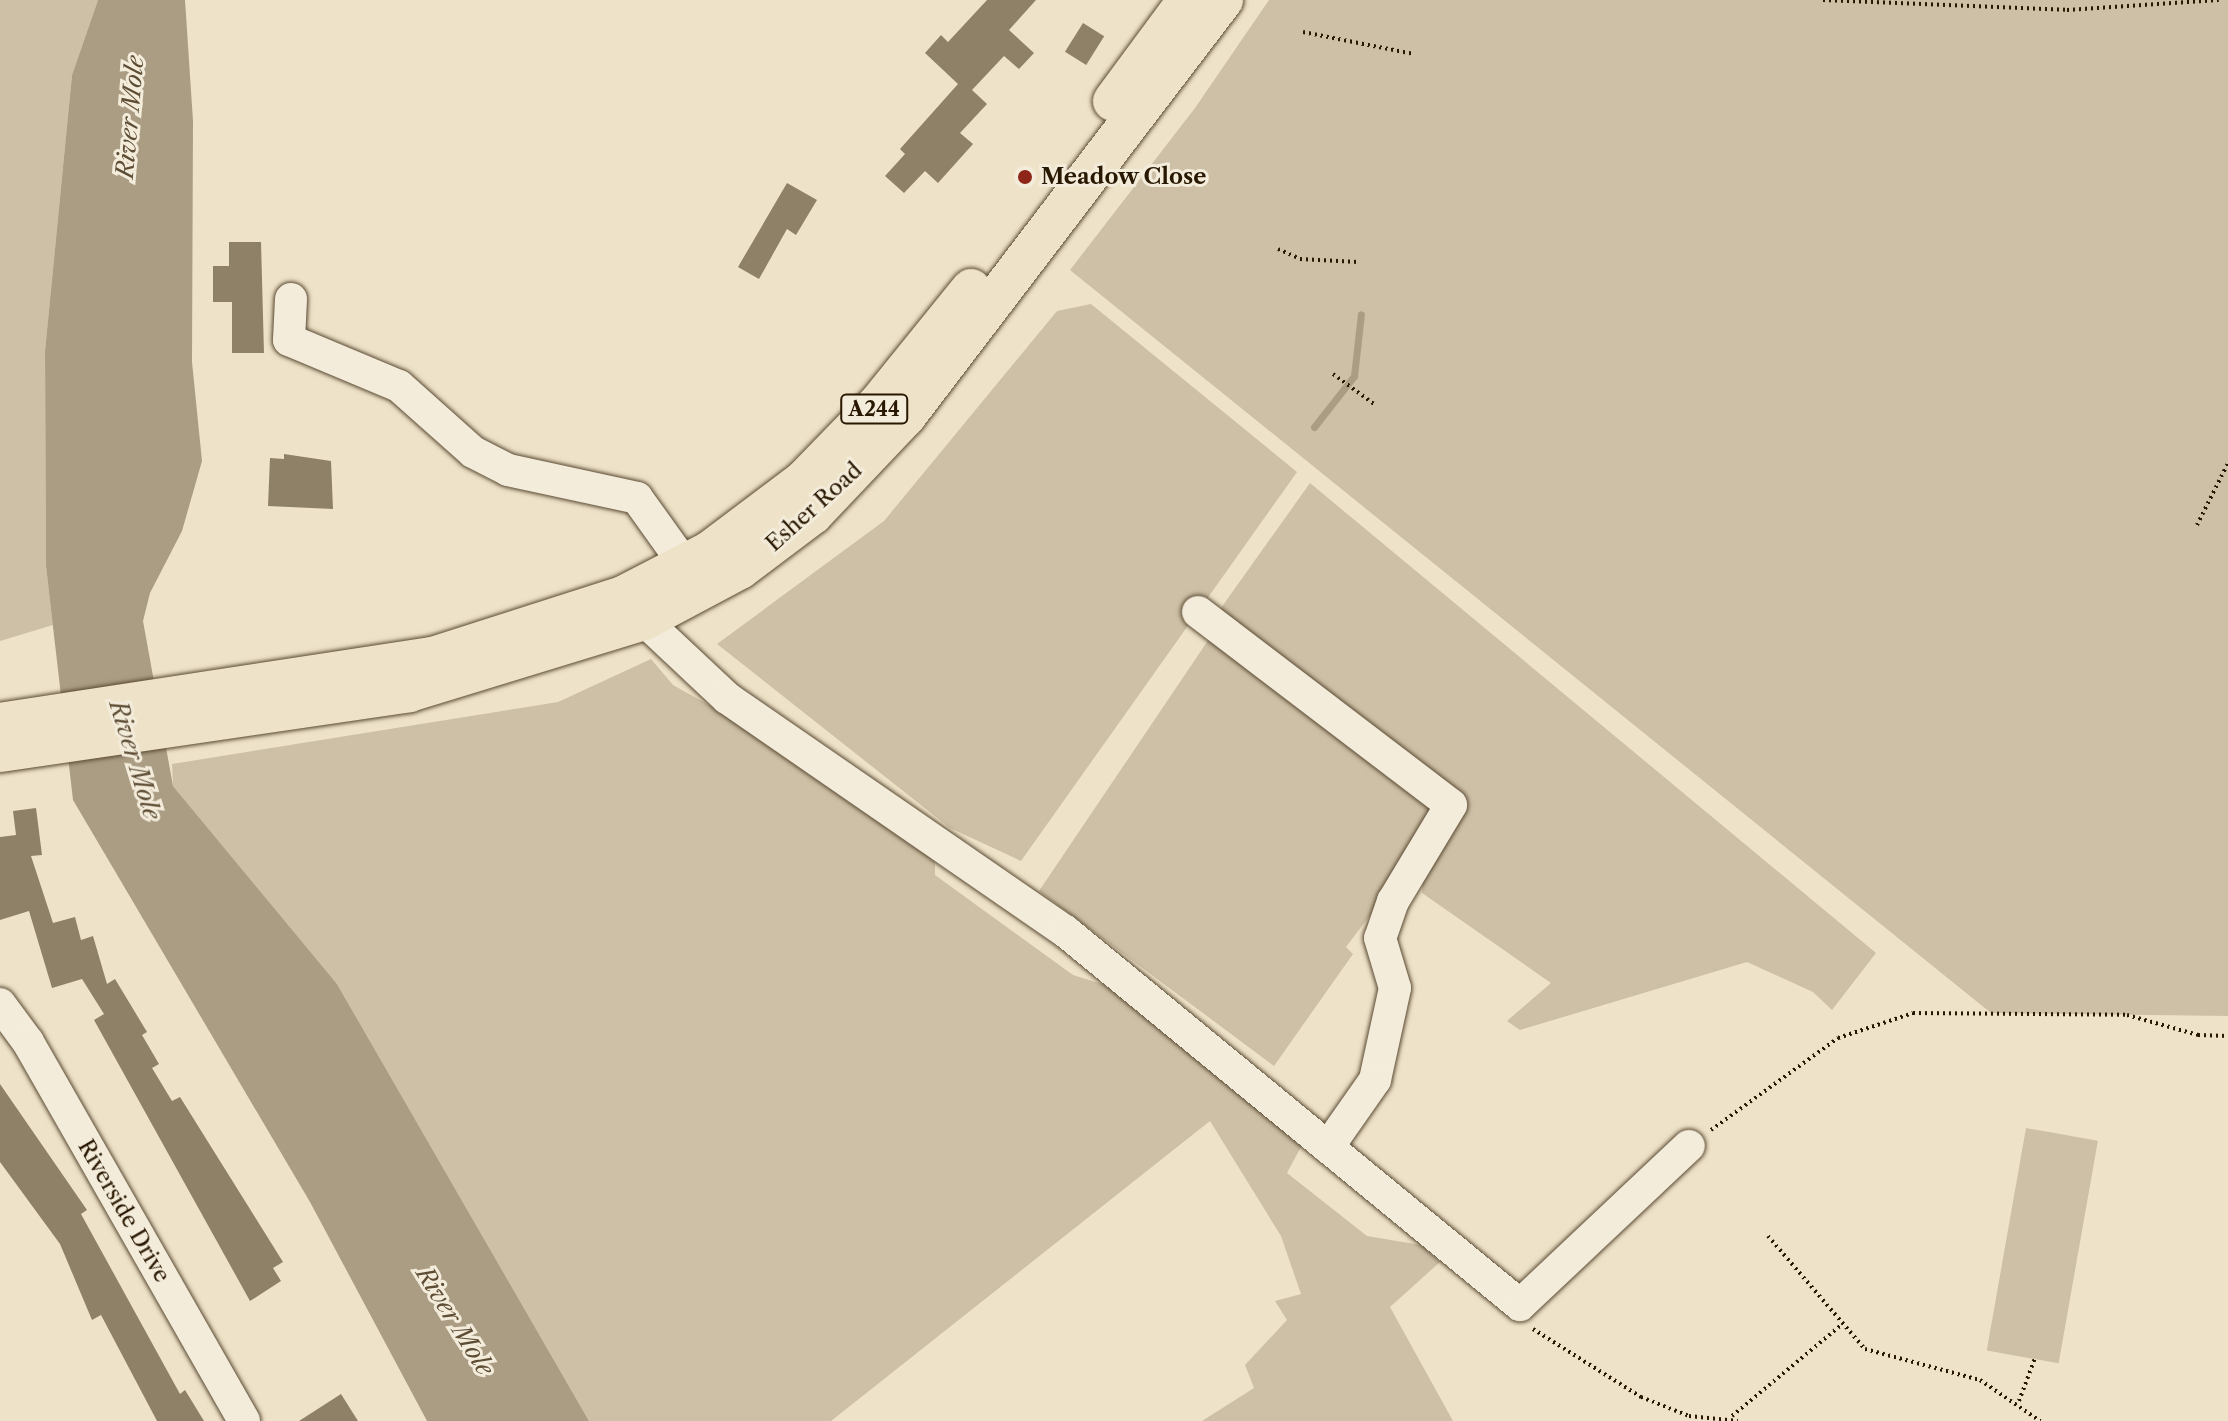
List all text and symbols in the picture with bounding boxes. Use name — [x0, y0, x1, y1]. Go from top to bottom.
water label: River Mole — [110, 54, 150, 180]
place label: Meadow Close — [1041, 164, 1207, 190]
marker: Meadow Close — [1016, 168, 1034, 186]
road number: A244 — [840, 393, 908, 425]
street label: Esher Road — [760, 457, 868, 557]
water label: River Mole — [103, 697, 167, 823]
street label: Riverside Drive — [72, 1135, 176, 1287]
water label: River Mole — [410, 1261, 500, 1381]

